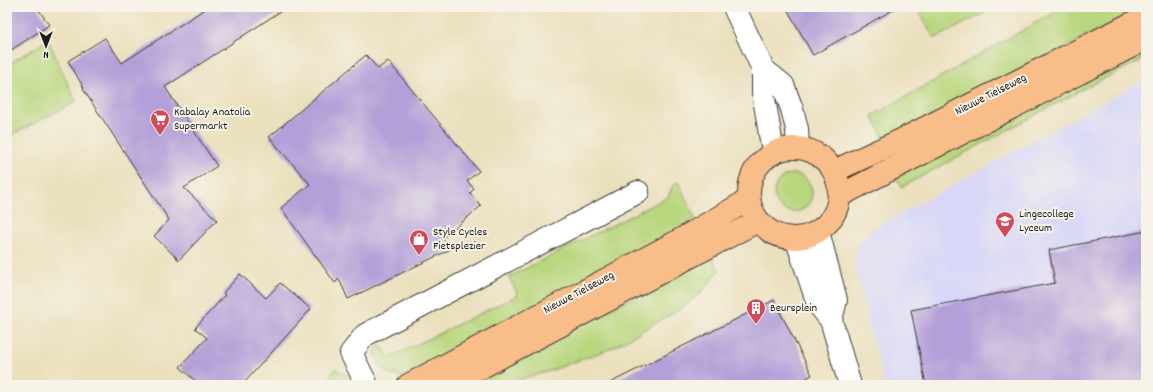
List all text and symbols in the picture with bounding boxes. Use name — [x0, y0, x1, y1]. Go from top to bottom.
north arrow — [26, 26, 66, 66]
text: N — [43, 46, 49, 62]
street label: Nieuwe Tielseweg — [952, 70, 1030, 120]
place label: Kabalay Anatolia Supermarkt — [174, 104, 251, 135]
supermarket icon: Kabalay Anatolia Supermarkt — [149, 108, 171, 136]
place label: Lingecollege Lyceum — [1019, 206, 1074, 237]
school or university icon: Lingecollege Lyceum — [994, 210, 1016, 238]
place label: Style Cycles Fietsplezier — [433, 224, 487, 255]
shop icon: Style Cycles Fietsplezier — [408, 228, 430, 256]
street label: Nieuwe Tielseweg — [541, 267, 617, 319]
building icon: Beursplein — [745, 297, 767, 325]
place label: Beursplein — [770, 300, 818, 317]

